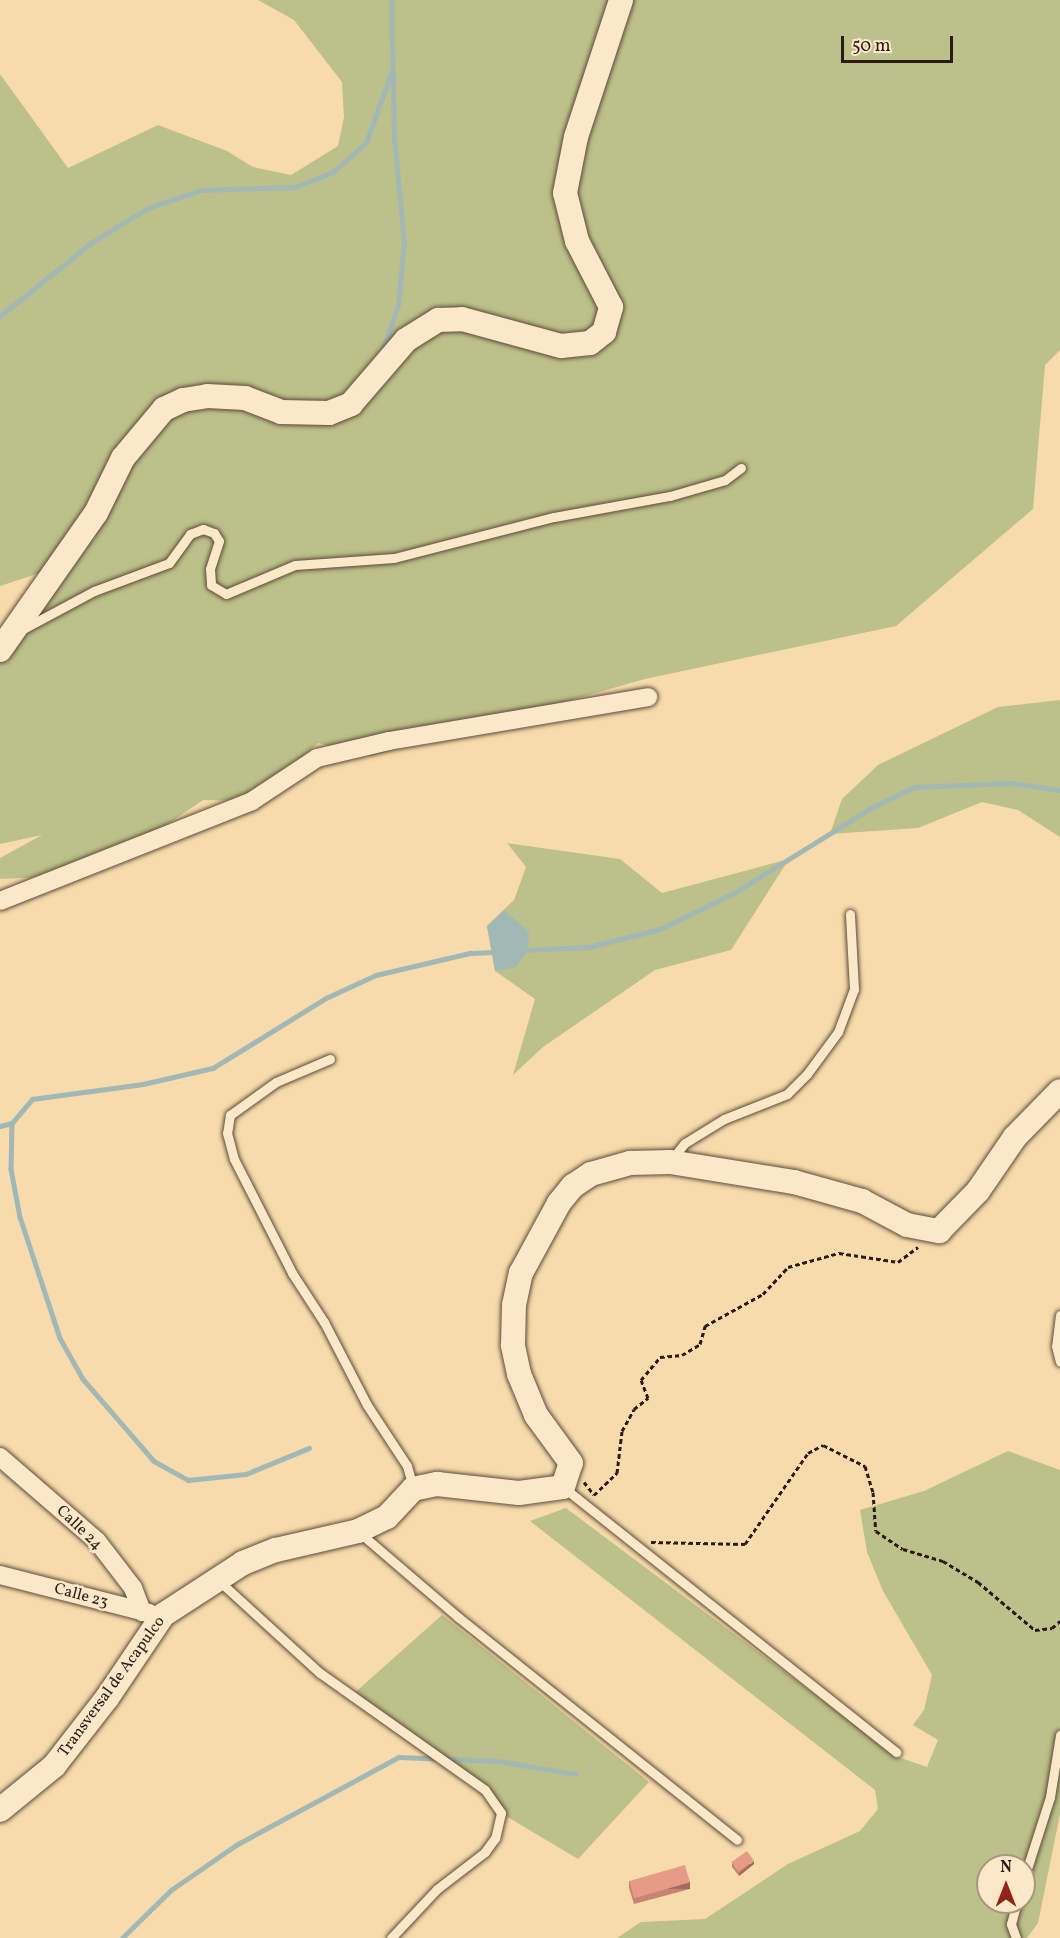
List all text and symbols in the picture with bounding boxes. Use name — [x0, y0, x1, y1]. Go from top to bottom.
scale bar — [844, 24, 956, 62]
text: 50 m — [852, 34, 891, 59]
street label: Calle 24 — [52, 1501, 106, 1555]
street label: Calle 23 — [52, 1580, 110, 1612]
street label: Transversal de Acapulco — [54, 1613, 170, 1761]
north arrow — [976, 1854, 1036, 1914]
text: N — [1000, 1857, 1012, 1879]

